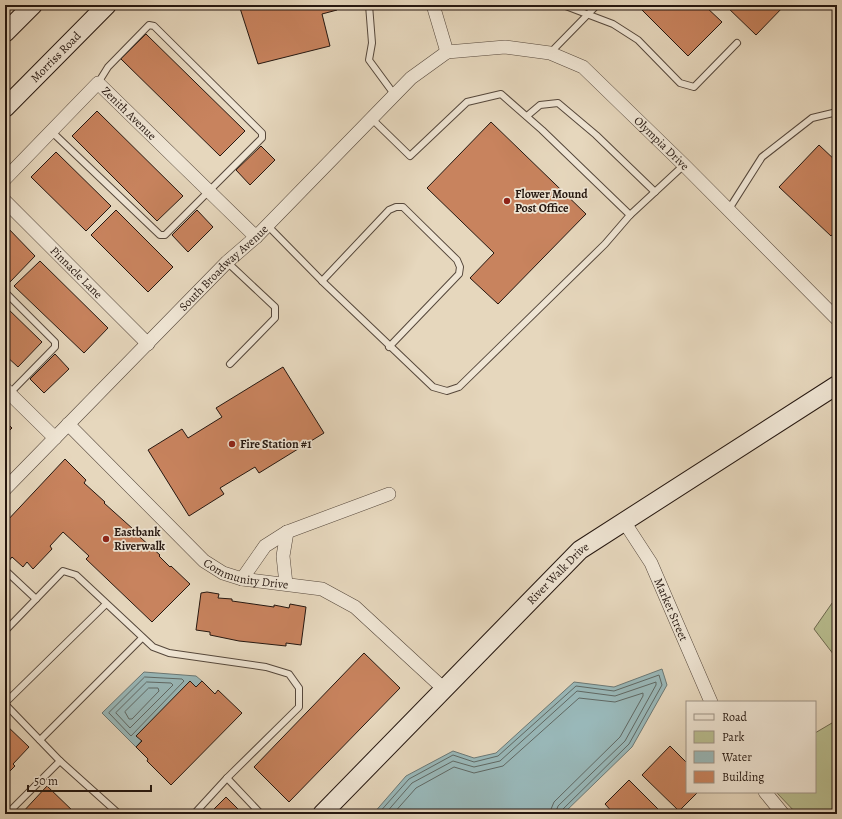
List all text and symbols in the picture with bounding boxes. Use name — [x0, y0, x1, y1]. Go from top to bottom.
street label: Morriss Road — [27, 28, 85, 86]
street label: Zenith Avenue — [98, 83, 160, 144]
street label: Olympia Drive — [630, 113, 693, 174]
place label: Flower Mound Post Office — [515, 186, 588, 216]
marker: Flower Mound Post Office — [502, 196, 512, 206]
street label: South Broadway Avenue — [175, 221, 272, 314]
street label: Pinnacle Lane — [47, 243, 106, 302]
place label: Fire Station #1 — [240, 436, 312, 452]
marker: Fire Station #1 — [227, 439, 237, 449]
place label: Eastbank Riverwalk — [114, 524, 166, 554]
marker: Eastbank Riverwalk — [101, 534, 111, 544]
street label: River Walk Drive — [523, 538, 592, 608]
street label: Community Drive — [200, 555, 289, 593]
street label: Market Street — [650, 575, 692, 644]
legend — [686, 701, 816, 793]
text: Road — [722, 709, 748, 725]
text: Park — [722, 729, 745, 745]
text: Water — [721, 749, 752, 765]
scale bar — [28, 767, 151, 793]
text: Building — [722, 769, 764, 785]
text: 50 m — [34, 773, 58, 789]

